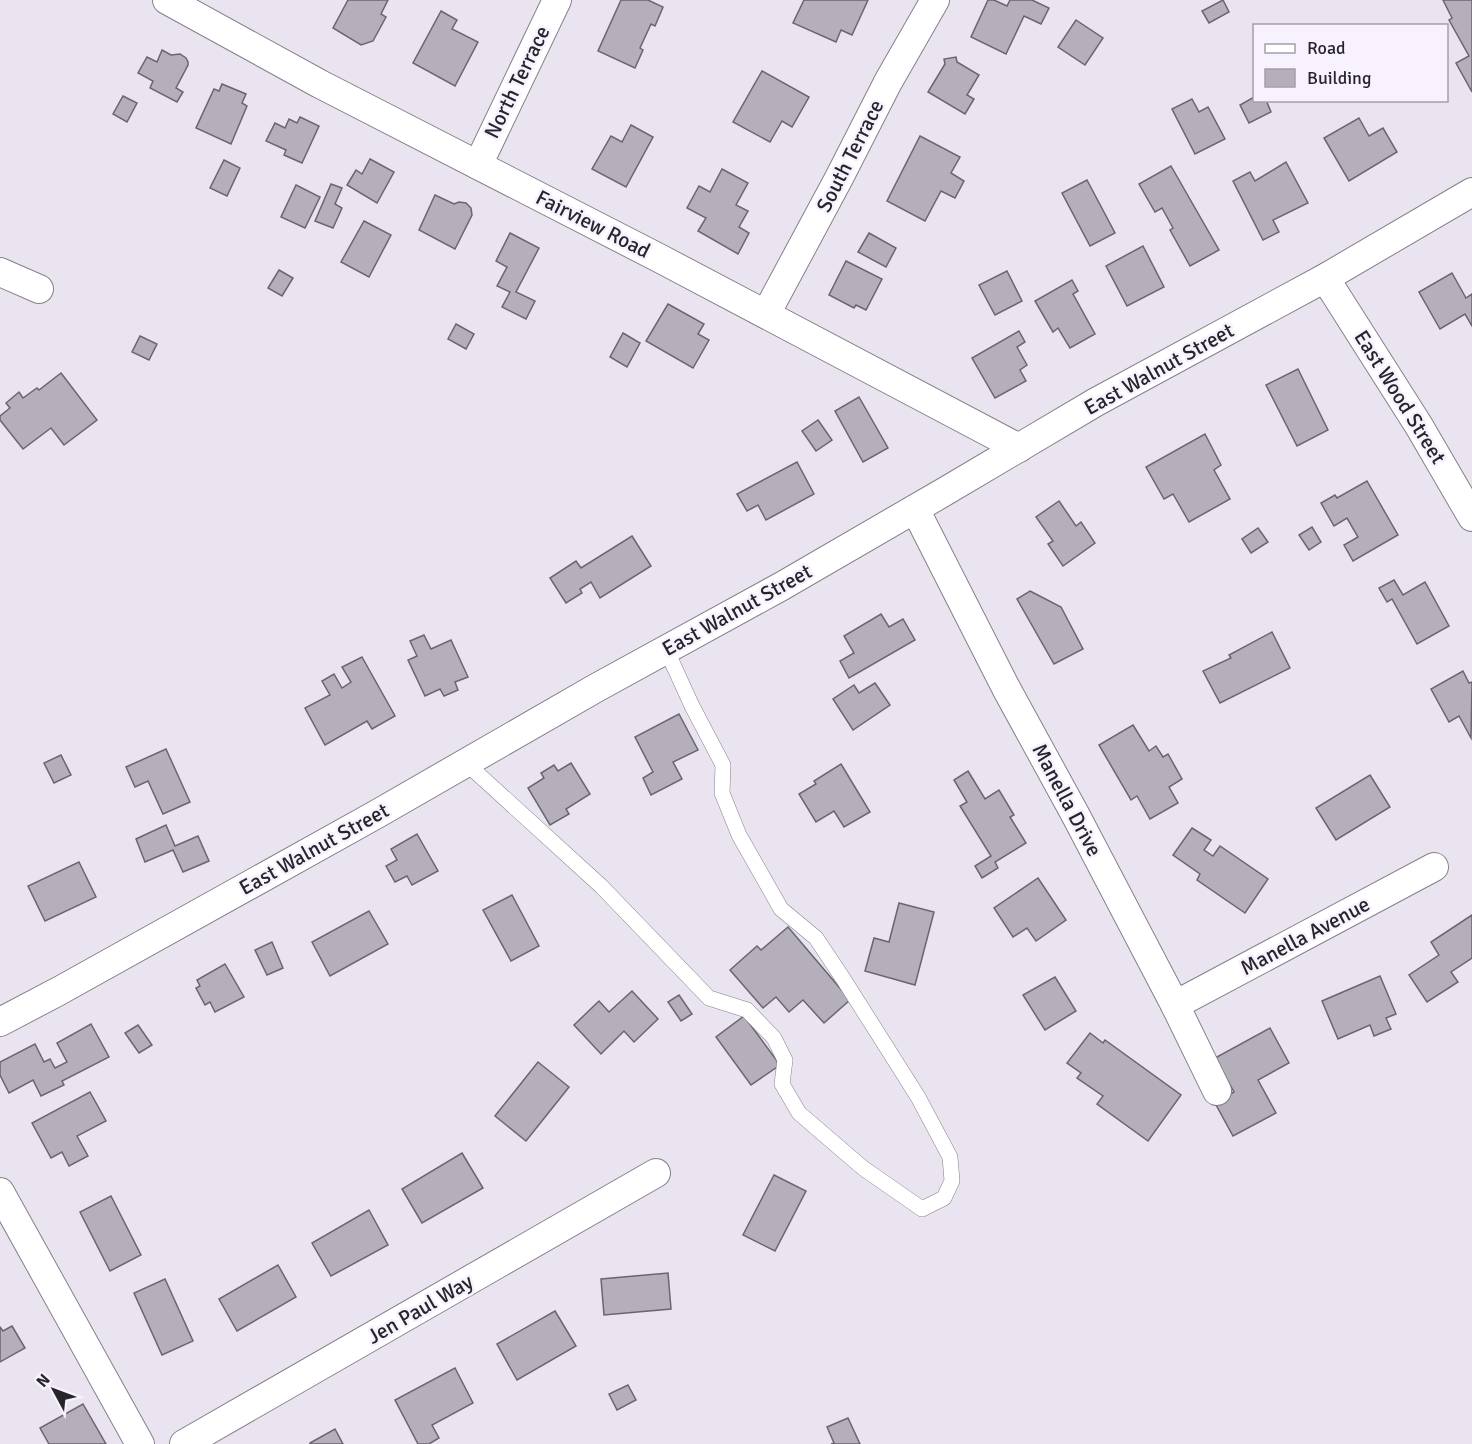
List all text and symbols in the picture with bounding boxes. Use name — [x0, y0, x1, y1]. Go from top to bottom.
street label: North Terrace — [479, 21, 555, 143]
legend — [1253, 24, 1448, 102]
text: Road — [1307, 37, 1346, 59]
text: Building — [1307, 67, 1371, 89]
street label: South Terrace — [811, 95, 889, 217]
street label: Fairview Road — [531, 184, 655, 264]
street label: East Walnut Street — [1080, 317, 1238, 421]
street label: East Wood Street — [1348, 325, 1452, 469]
street label: East Walnut Street — [658, 558, 816, 662]
street label: Manella Drive — [1026, 739, 1108, 861]
street label: East Walnut Street — [235, 797, 393, 901]
street label: Manella Avenue — [1236, 891, 1374, 981]
street label: Jen Paul Way — [363, 1268, 478, 1350]
north arrow — [24, 1360, 84, 1420]
text: N — [32, 1370, 55, 1392]

